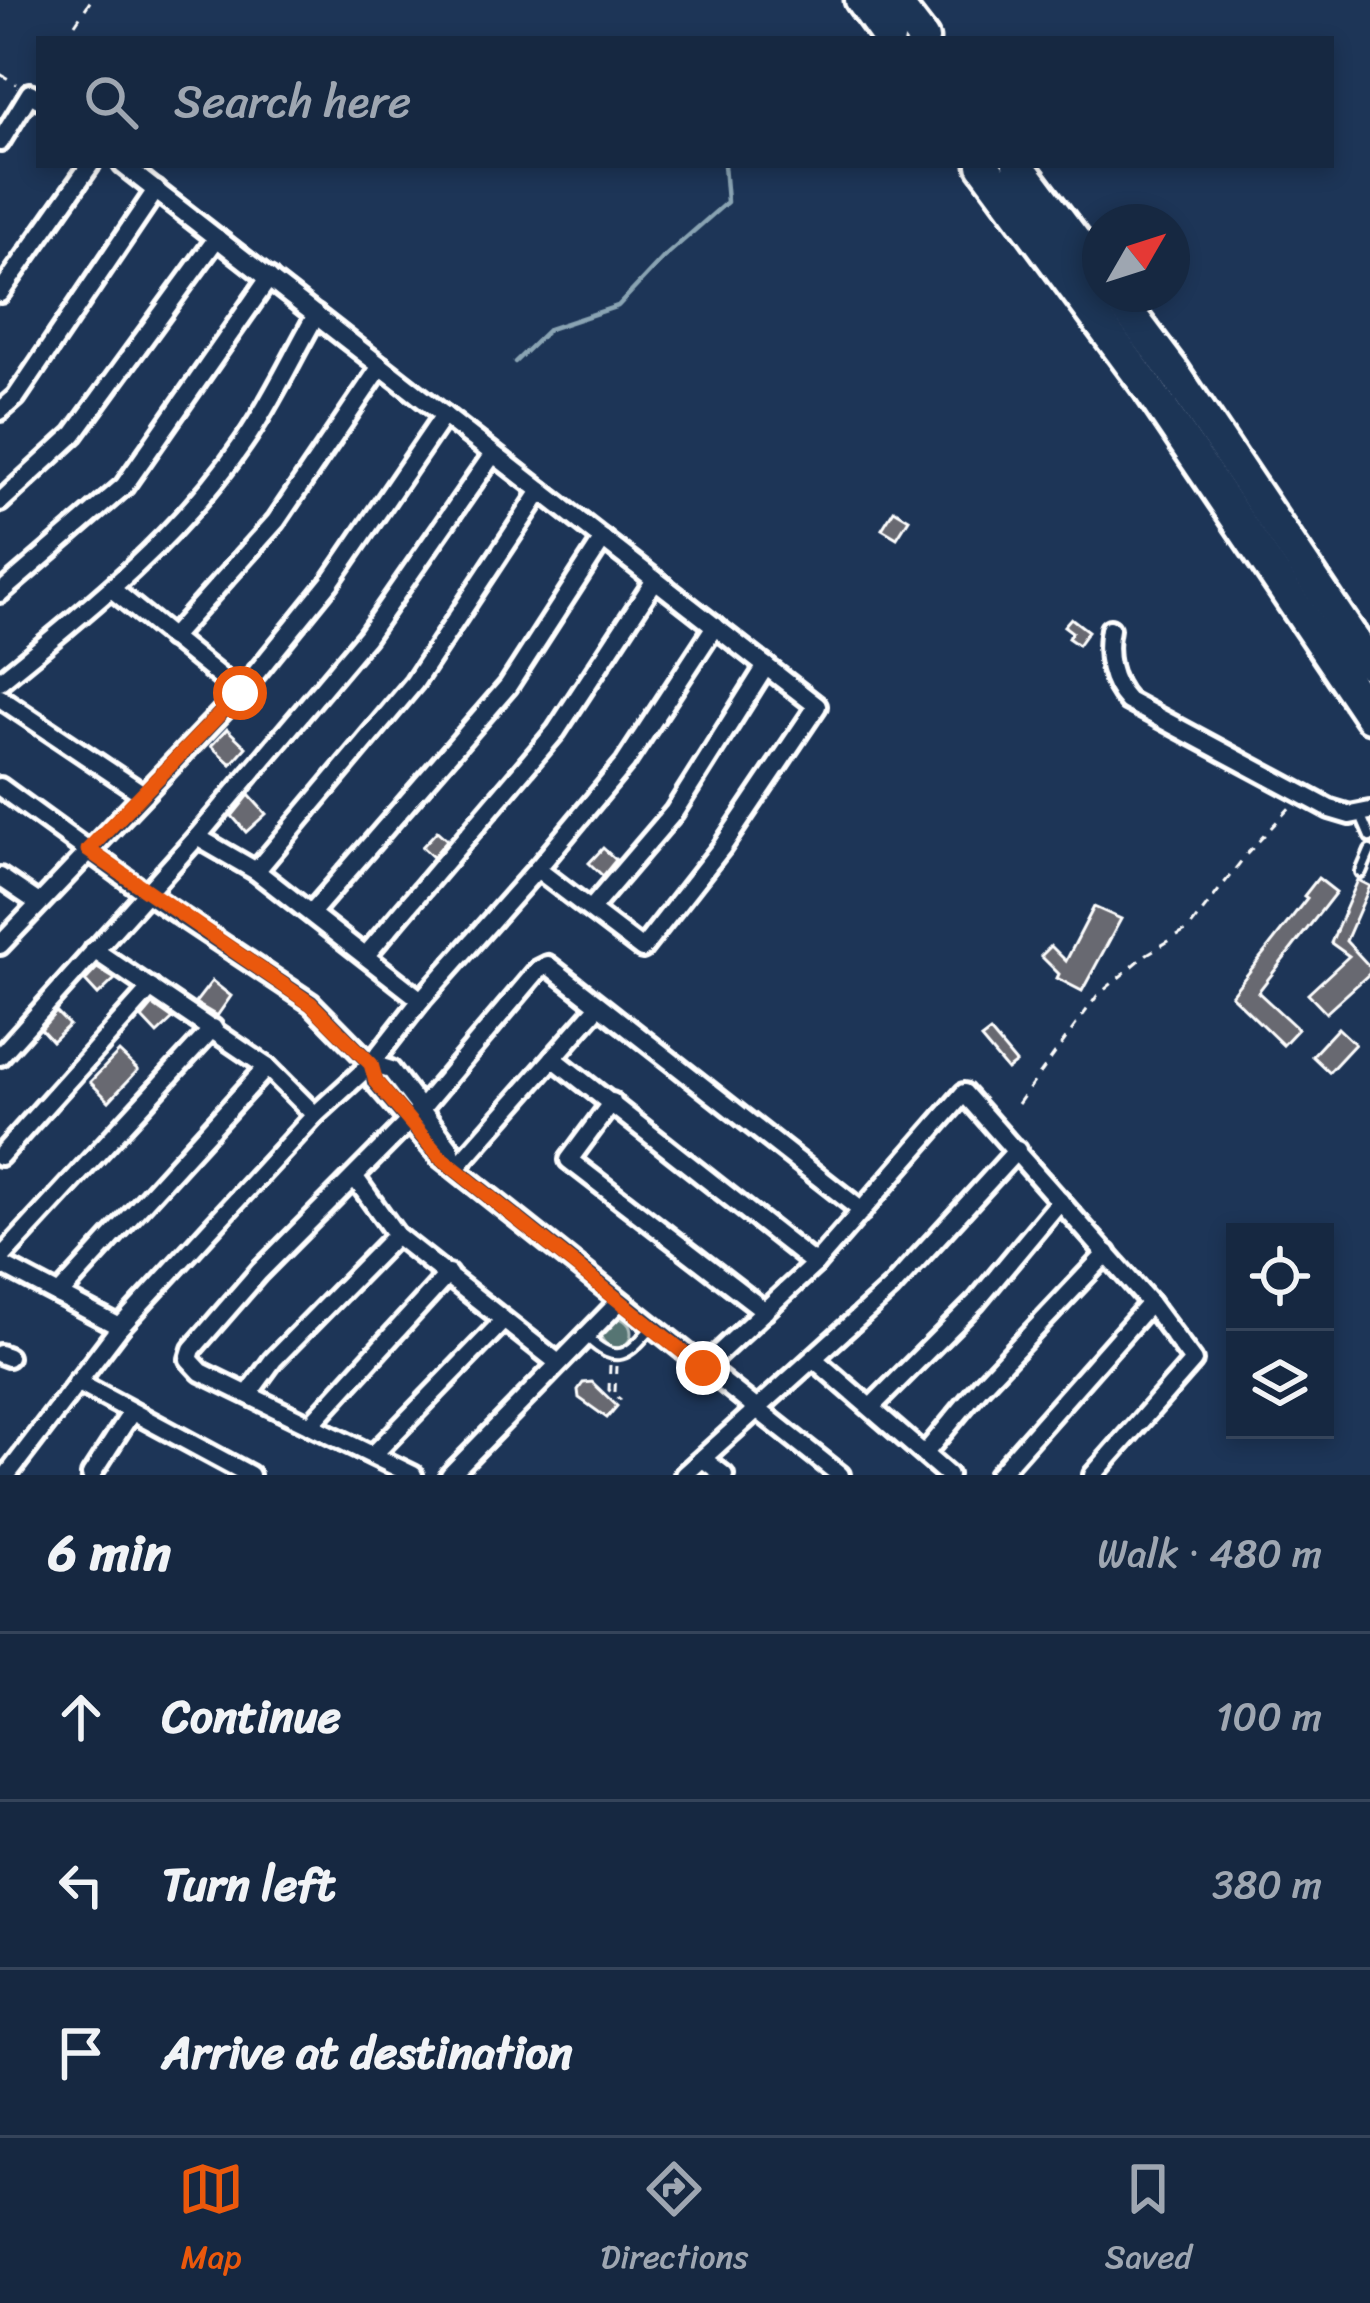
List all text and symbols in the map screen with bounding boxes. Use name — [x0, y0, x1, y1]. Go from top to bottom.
search box — [36, 36, 1334, 168]
text: Search here — [174, 62, 411, 142]
icon: search — [78, 69, 144, 135]
north arrow — [1082, 204, 1190, 312]
route start — [213, 666, 267, 720]
map controls — [1226, 1223, 1334, 1439]
button: locate — [1226, 1223, 1334, 1331]
button: layers — [1226, 1331, 1334, 1439]
route end — [676, 1341, 730, 1395]
text: 6 min — [48, 1508, 171, 1598]
text: Walk · 480 m — [1097, 1519, 1322, 1588]
text: Continue — [162, 1677, 341, 1757]
text: 100 m — [1216, 1682, 1322, 1751]
icon: ahead — [48, 1684, 114, 1750]
text: Turn left — [162, 1845, 335, 1925]
text: 380 m — [1212, 1850, 1322, 1919]
icon: left — [48, 1852, 114, 1918]
text: Arrive at destination — [162, 2013, 572, 2093]
icon: arrive — [48, 2020, 114, 2086]
tab: Map — [178, 2156, 244, 2286]
tab: Directions — [601, 2156, 748, 2286]
tab: Saved — [1105, 2156, 1192, 2286]

